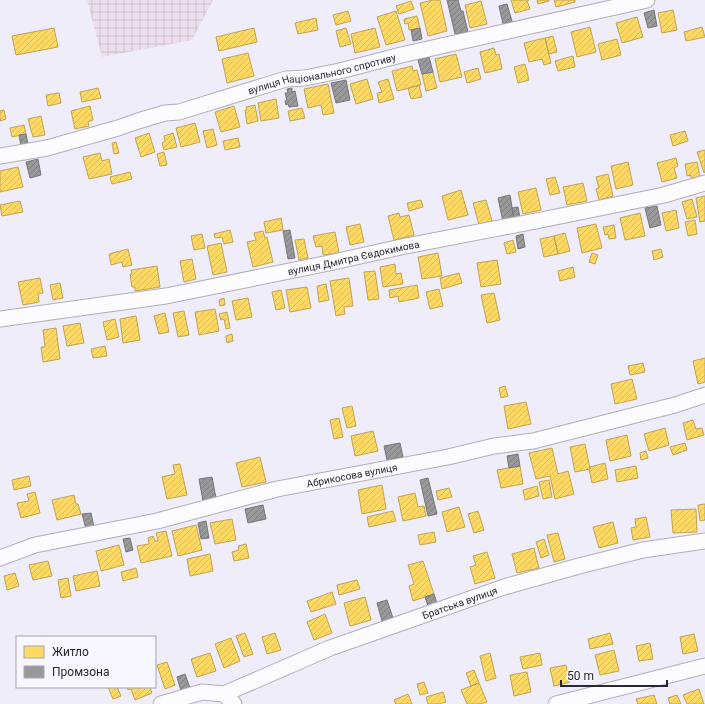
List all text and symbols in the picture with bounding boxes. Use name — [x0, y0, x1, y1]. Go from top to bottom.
street label: вулиця Національного спротиву — [246, 51, 397, 96]
street label: вулиця Дмитра Євдокимова — [287, 238, 420, 277]
street label: Абрикосова вулиця — [305, 461, 398, 489]
street label: Братська вулиця — [421, 584, 499, 621]
legend — [16, 636, 156, 688]
text: Житло — [52, 645, 89, 659]
scale bar — [561, 662, 667, 688]
text: Промзона — [52, 665, 109, 679]
text: 50 m — [567, 669, 594, 683]

